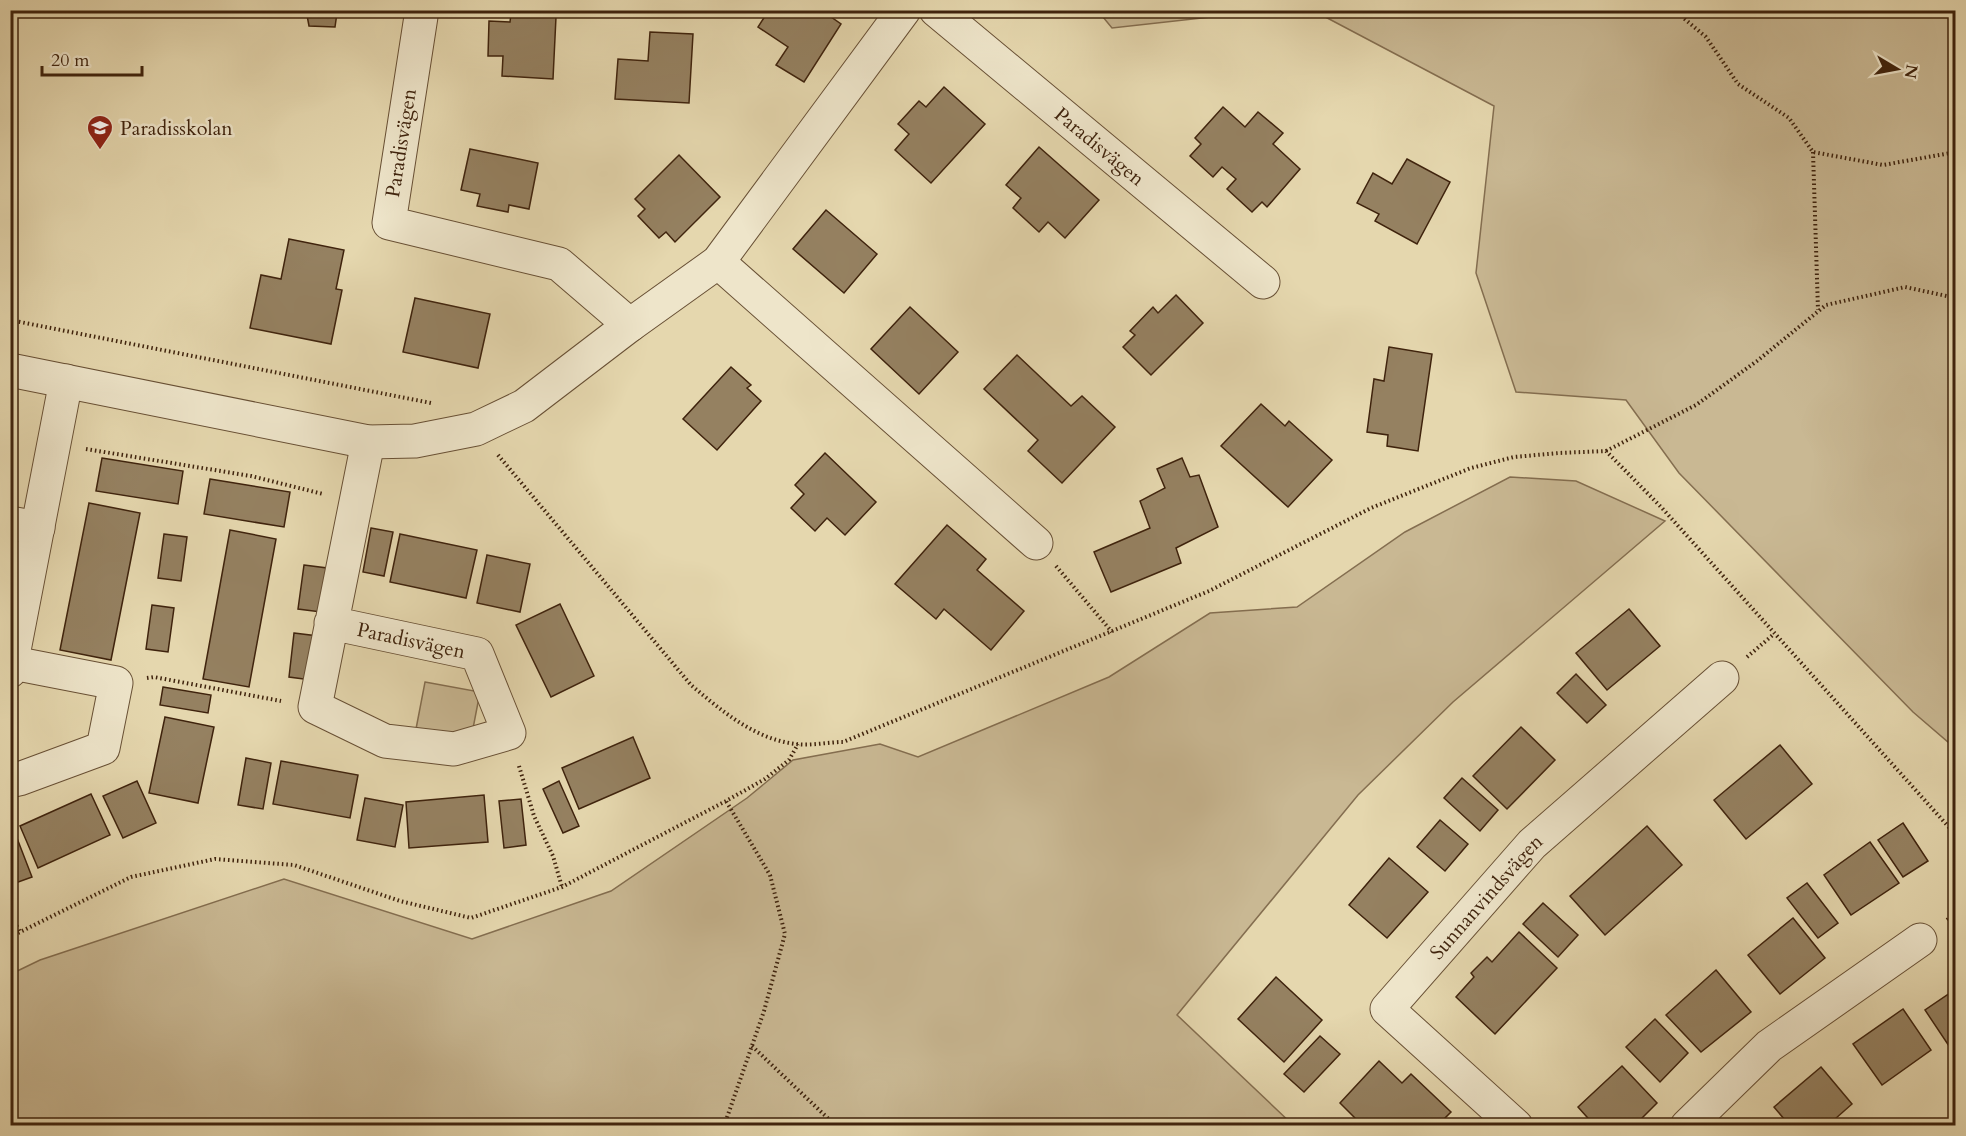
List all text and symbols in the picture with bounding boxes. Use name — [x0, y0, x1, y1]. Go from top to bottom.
scale bar — [42, 39, 142, 77]
north arrow — [1867, 39, 1927, 99]
text: 20 m — [51, 48, 90, 73]
text: N — [1899, 63, 1923, 80]
street label: Paradisvägen — [379, 86, 423, 199]
street label: Paradisvägen — [1049, 101, 1151, 192]
school or university icon: Paradisskolan — [85, 113, 115, 151]
place label: Paradisskolan — [120, 115, 233, 142]
street label: Paradisvägen — [355, 615, 468, 665]
street label: Sunnanvindsvägen — [1423, 827, 1549, 965]

